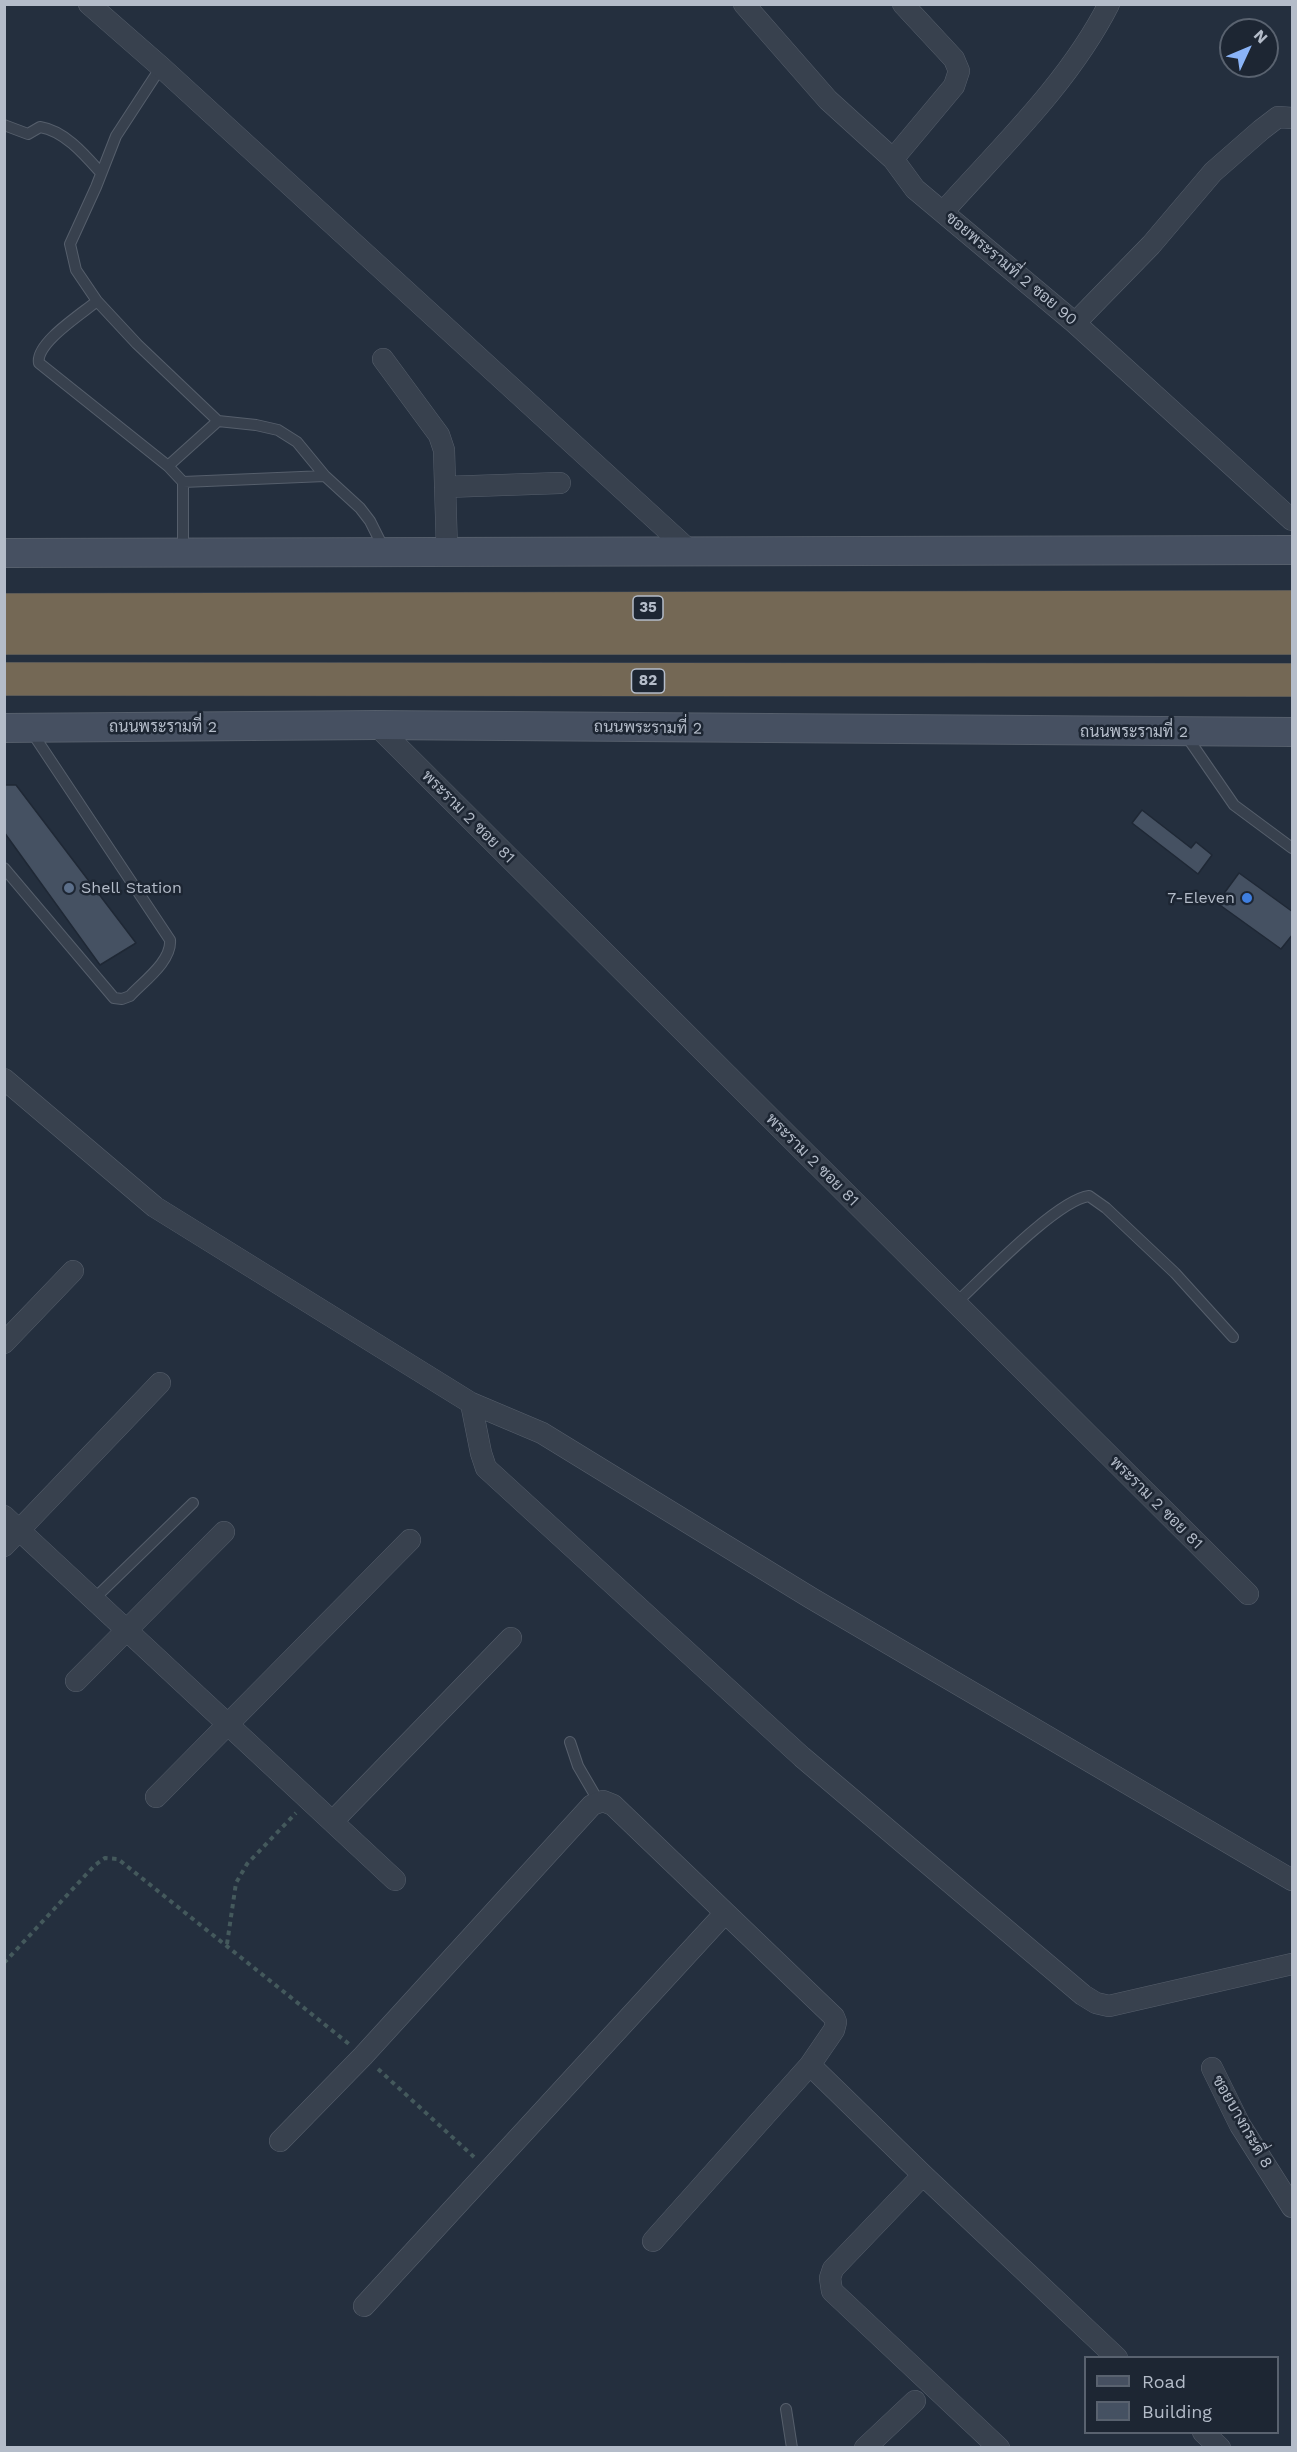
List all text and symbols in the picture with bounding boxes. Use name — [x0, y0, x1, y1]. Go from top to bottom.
north arrow — [1219, 18, 1279, 78]
text: N — [1250, 26, 1272, 47]
street label: ซอยพระรามที่ 2 ซอย 90 — [941, 208, 1081, 330]
road number: 35 — [633, 596, 663, 620]
road number: 82 — [632, 669, 664, 693]
street label: ถนนพระรามที่ 2 — [109, 717, 217, 737]
street label: ถนนพระรามที่ 2 — [594, 717, 702, 739]
street label: ถนนพระรามที่ 2 — [1080, 722, 1188, 742]
street label: พระราม 2 ซอย 81 — [418, 767, 518, 867]
place label: Shell Station — [81, 878, 182, 898]
marker: Shell Station — [62, 881, 76, 895]
place label: 7-Eleven — [1167, 888, 1235, 908]
marker: 7-Eleven — [1240, 891, 1254, 905]
street label: พระราม 2 ซอย 81 — [762, 1110, 862, 1210]
street label: พระราม 2 ซอย 81 — [1106, 1453, 1206, 1553]
street label: ซอยบางกระดี่ 8 — [1208, 2072, 1276, 2172]
legend — [1084, 2356, 1279, 2434]
text: Road — [1142, 2371, 1186, 2392]
text: Building — [1142, 2401, 1212, 2422]

